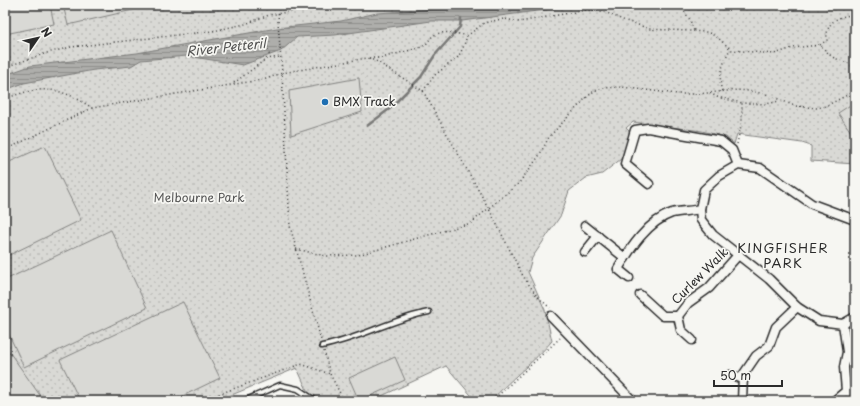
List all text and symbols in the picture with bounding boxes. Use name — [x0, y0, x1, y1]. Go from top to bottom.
north arrow — [18, 18, 58, 58]
text: N — [37, 24, 56, 41]
water label: River Petteril — [185, 33, 269, 60]
place label: BMX Track — [333, 92, 396, 110]
marker: BMX Track — [320, 97, 330, 107]
park label: Melbourne Park — [153, 188, 245, 206]
district label: KINGFISHER PARK — [737, 238, 829, 272]
street label: Curlew Walk — [667, 243, 732, 308]
scale bar — [714, 362, 782, 388]
text: 50 m — [720, 366, 751, 384]

